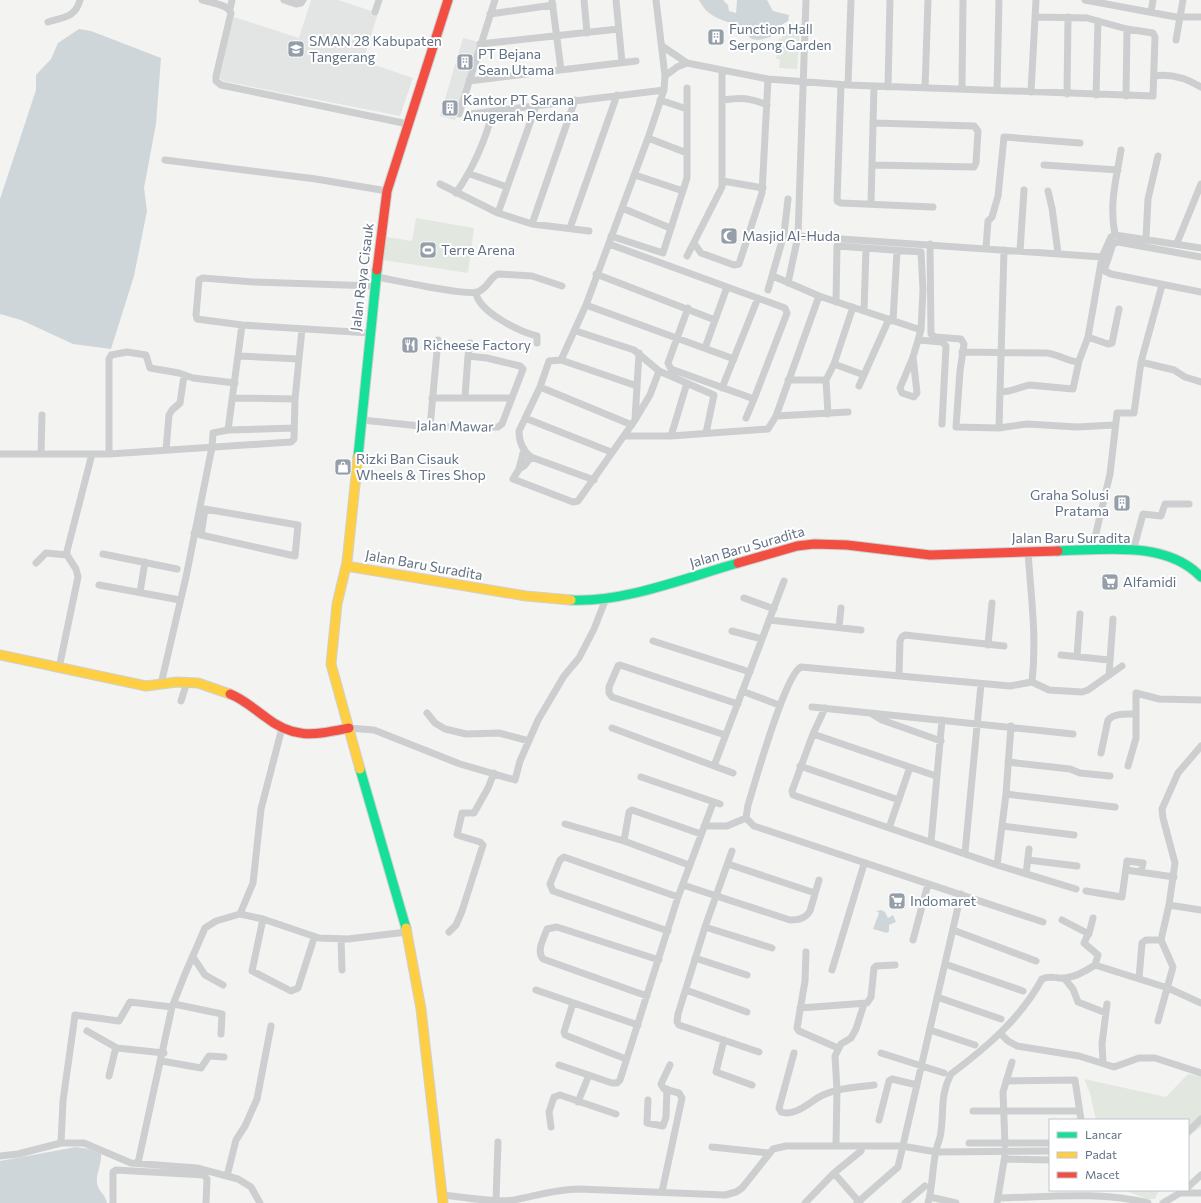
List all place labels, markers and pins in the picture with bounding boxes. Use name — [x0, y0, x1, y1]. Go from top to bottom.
place label: Function Hall Serpong Garden — [729, 20, 832, 53]
building icon: Function Hall Serpong Garden — [706, 27, 726, 47]
place label: SMAN 28 Kabupaten Tangerang — [309, 32, 442, 65]
school or university icon: SMAN 28 Kabupaten Tangerang — [286, 39, 306, 59]
place label: PT Bejana Sean Utama — [478, 45, 554, 78]
building icon: PT Bejana Sean Utama — [455, 52, 475, 72]
place label: Kantor PT Sarana Anugerah Perdana — [463, 91, 579, 124]
building icon: Kantor PT Sarana Anugerah Perdana — [440, 98, 460, 118]
mosque icon: Masjid AI-Huda — [719, 226, 739, 246]
place label: Masjid AI-Huda — [742, 227, 840, 244]
sports icon: Terre Arena — [418, 240, 438, 260]
place label: Terre Arena — [441, 241, 515, 258]
restaurant icon: Richeese Factory — [400, 335, 420, 355]
place label: Richeese Factory — [423, 336, 531, 353]
place label: Rizki Ban Cisauk Wheels & Tires Shop — [356, 450, 486, 483]
shop icon: Rizki Ban Cisauk Wheels & Tires Shop — [333, 457, 353, 477]
place label: Graha Solusi Pratama — [1030, 486, 1109, 519]
building icon: Graha Solusi Pratama — [1112, 493, 1132, 513]
supermarket icon: Alfamidi — [1100, 572, 1120, 592]
place label: Alfamidi — [1123, 573, 1176, 590]
supermarket icon: Indomaret — [887, 891, 907, 911]
place label: Indomaret — [910, 892, 977, 909]

